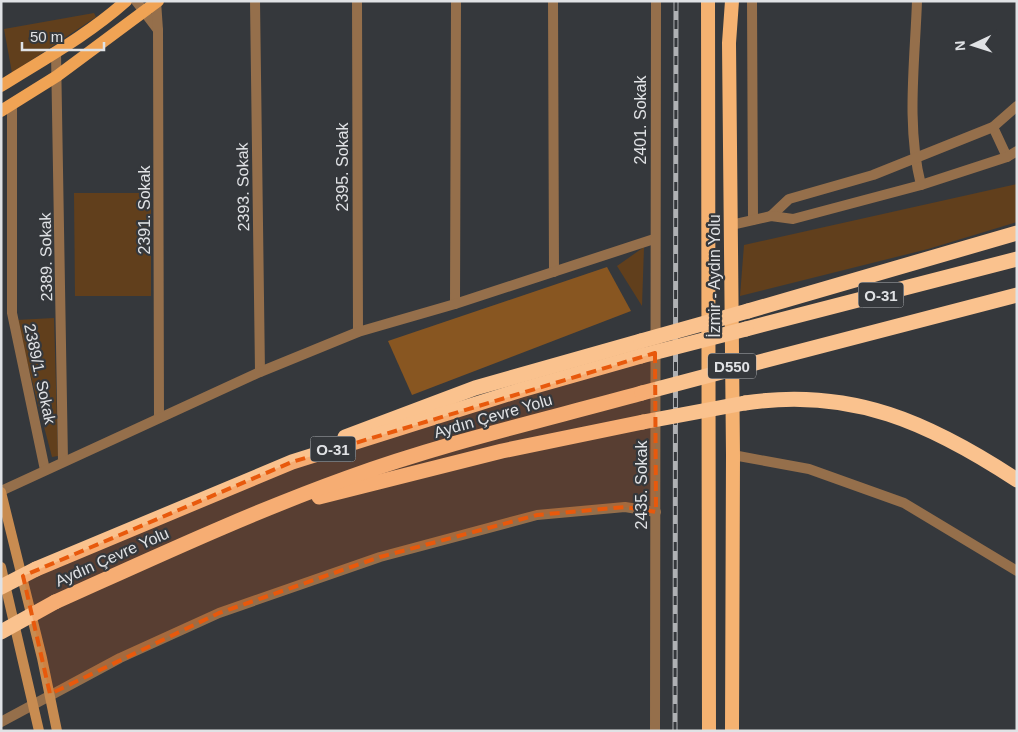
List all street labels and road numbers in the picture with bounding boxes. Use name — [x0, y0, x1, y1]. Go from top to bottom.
street label: 2401. Sokak — [632, 75, 649, 164]
street label: 2395. Sokak — [334, 122, 351, 211]
street label: 2393. Sokak — [234, 141, 252, 232]
street label: 2391. Sokak — [136, 165, 153, 254]
street label: 2389. Sokak — [37, 211, 55, 302]
street label: İzmir - Aydın Yolu — [705, 214, 723, 338]
road number: O-31 — [858, 282, 904, 308]
street label: 2389/1. Sokak — [21, 322, 59, 427]
road number: D550 — [708, 354, 756, 378]
street label: Aydın Çevre Yolu — [432, 391, 554, 441]
road number: O-31 — [310, 436, 356, 462]
street label: 2435. Sokak — [633, 440, 650, 529]
street label: Aydın Çevre Yolu — [53, 524, 171, 590]

